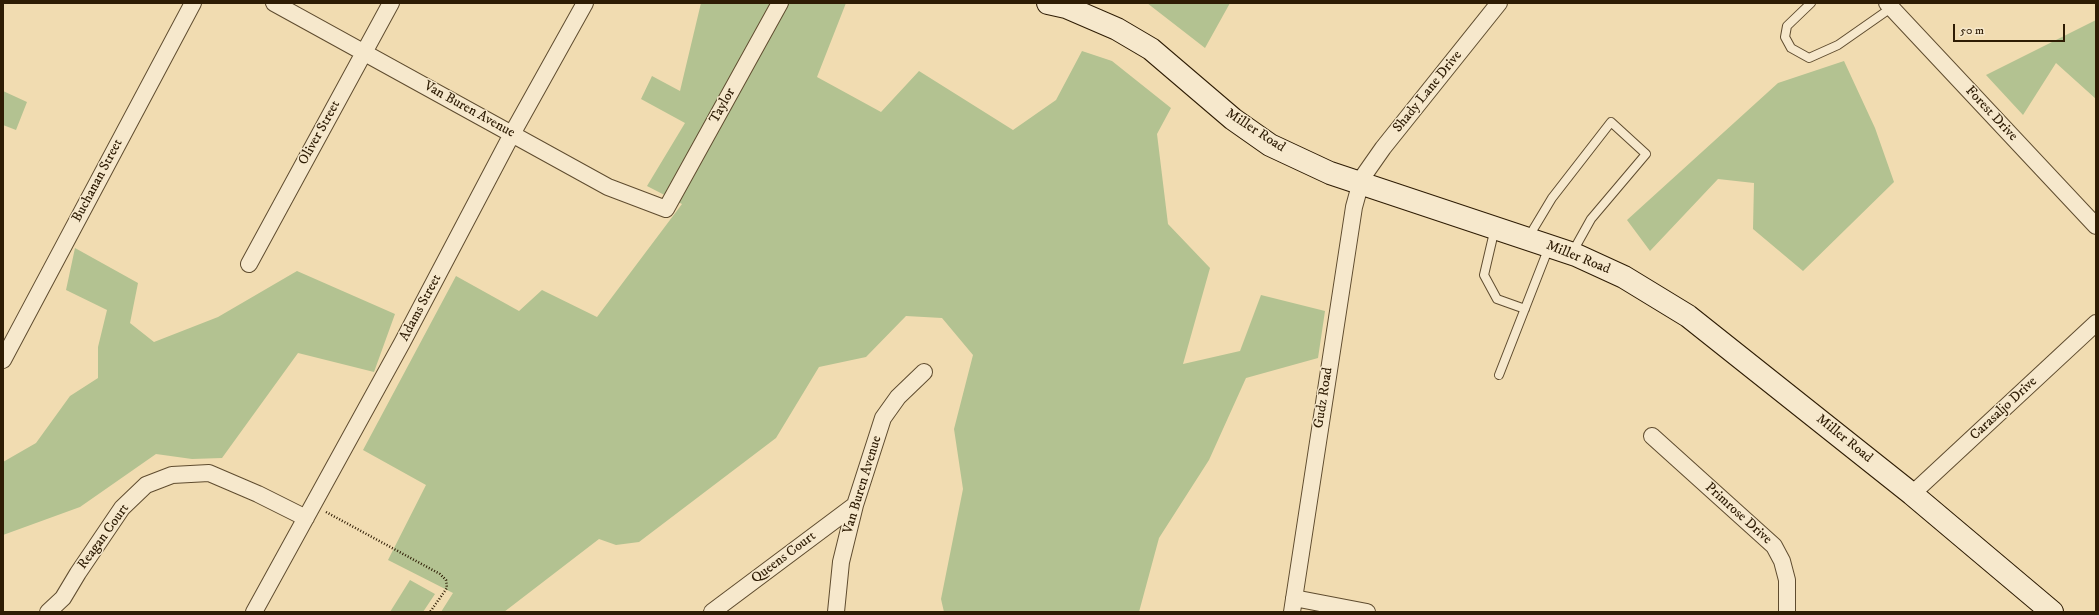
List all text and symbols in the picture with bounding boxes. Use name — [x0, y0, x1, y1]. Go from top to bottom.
scale bar — [1955, 16, 2067, 42]
text: 50 m — [1960, 23, 1984, 38]
street label: Shady Lane Drive — [1390, 48, 1466, 136]
street label: Van Buren Avenue — [421, 78, 517, 142]
street label: Forest Drive — [1961, 83, 2021, 145]
street label: Taylor — [707, 85, 739, 127]
street label: Oliver Street — [295, 98, 345, 168]
street label: Miller Road — [1222, 106, 1288, 156]
street label: Buchanan Street — [69, 137, 127, 225]
street label: Miller Road — [1543, 238, 1613, 278]
street label: Adams Street — [396, 272, 446, 344]
street label: Gudz Road — [1311, 366, 1337, 430]
street label: Carasaljo Drive — [1967, 374, 2041, 444]
street label: Miller Road — [1812, 411, 1876, 467]
street label: Van Buren Avenue — [840, 434, 886, 536]
street label: Primrose Drive — [1701, 480, 1775, 548]
street label: Reagan Court — [75, 501, 133, 573]
street label: Queens Court — [748, 528, 820, 588]

